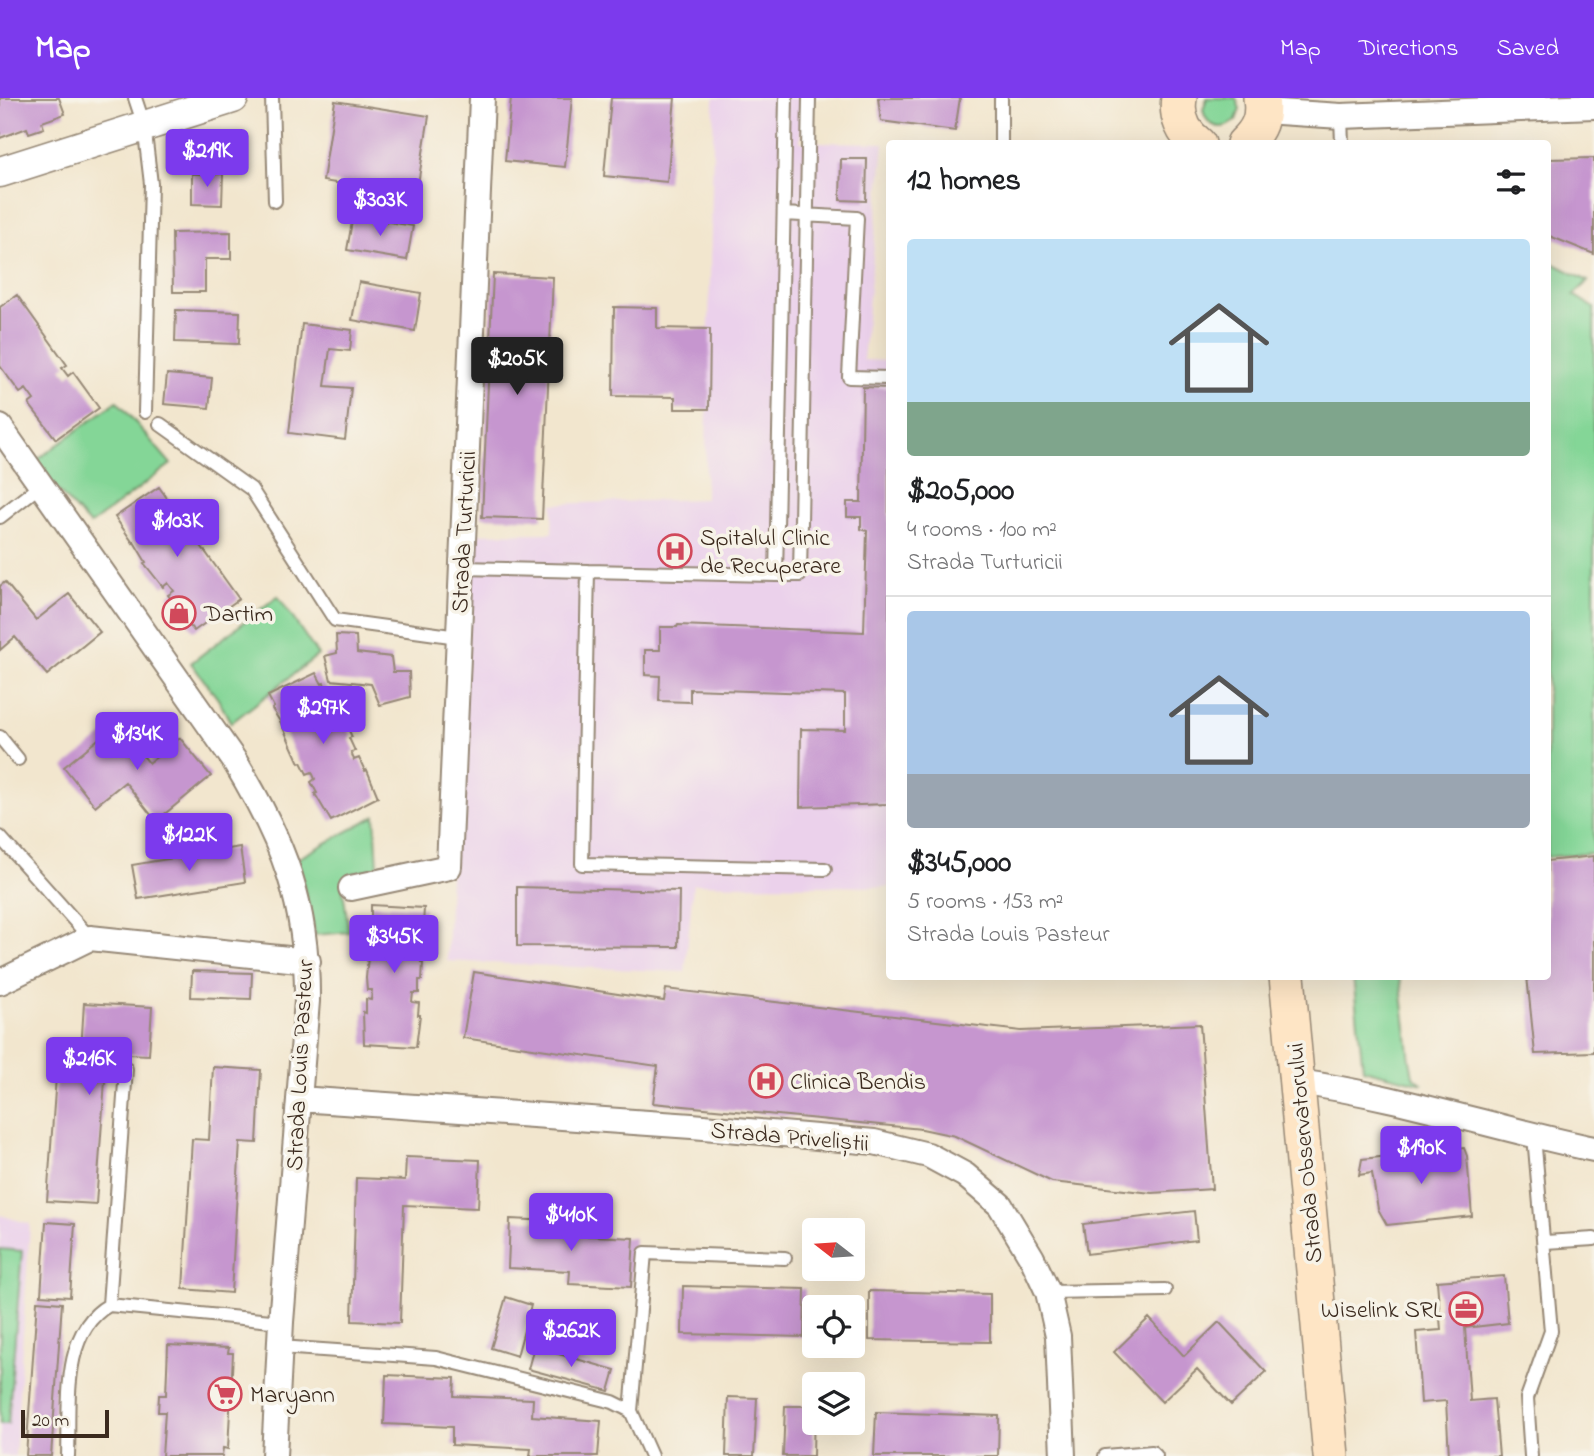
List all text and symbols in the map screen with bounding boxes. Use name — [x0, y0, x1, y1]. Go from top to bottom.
text: Map — [35, 25, 91, 73]
text: Map — [1280, 32, 1321, 67]
text: Directions — [1359, 32, 1458, 67]
text: Saved — [1496, 32, 1559, 67]
pin: $219K — [158, 130, 256, 189]
text: $219K — [182, 135, 232, 168]
text: 12 homes — [907, 160, 1021, 204]
icon: filters — [1492, 163, 1530, 201]
pin: $303K — [331, 178, 429, 238]
text: $303K — [353, 184, 407, 217]
icon: home — [1156, 285, 1282, 411]
pin: $205K — [468, 338, 566, 397]
text: $205K — [487, 343, 547, 376]
street label: Strada Turturicii — [444, 450, 487, 614]
text: $205,000 — [907, 470, 1014, 514]
pin: $103K — [128, 500, 226, 559]
text: $103K — [151, 505, 203, 538]
text: 4 rooms · 100 m² — [907, 514, 1057, 547]
place label: Spitalul Clinic de Recuperare — [700, 522, 841, 585]
hospital icon: Spitalul Clinic de Recuperare — [656, 532, 694, 570]
text: Strada Turturicii — [907, 547, 1063, 580]
shop icon: Dartim — [160, 594, 198, 632]
place label: Dartim — [203, 598, 273, 633]
icon: home — [1156, 657, 1282, 783]
pin: $297K — [274, 686, 372, 746]
text: $297K — [297, 692, 349, 725]
pin: $134K — [88, 712, 186, 772]
text: $134K — [111, 718, 163, 751]
pin: $122K — [140, 814, 238, 873]
text: $122K — [161, 819, 217, 852]
text: $345,000 — [907, 842, 1011, 886]
text: 5 rooms · 153 m² — [907, 886, 1063, 919]
pin: $345K — [345, 916, 443, 975]
text: Strada Louis Pasteur — [907, 919, 1110, 952]
text: $345K — [365, 921, 423, 954]
street label: Strada Louis Pasteur — [278, 958, 325, 1172]
pin: $216K — [40, 1038, 138, 1097]
street label: Strada Observatorului — [1279, 1041, 1334, 1264]
text: $216K — [62, 1043, 116, 1076]
hospital icon: Clinica Bendis — [747, 1062, 785, 1100]
place label: Clinica Bendis — [790, 1066, 926, 1101]
street label: Strada Priveliștii — [709, 1114, 870, 1163]
pin: $190K — [1372, 1126, 1470, 1186]
text: $190K — [1396, 1132, 1446, 1165]
pin: $410K — [522, 1194, 620, 1253]
text: $410K — [545, 1199, 597, 1232]
north arrow — [802, 1218, 864, 1281]
map controls — [802, 1218, 865, 1435]
office icon: Wiselink SRL — [1447, 1290, 1485, 1328]
place label: Wiselink SRL — [1321, 1294, 1442, 1329]
button: locate — [802, 1295, 865, 1358]
pin: $262K — [522, 1310, 620, 1369]
text: $262K — [542, 1315, 600, 1348]
button: layers — [802, 1372, 865, 1435]
supermarket icon: Maryann — [206, 1375, 244, 1413]
place label: Maryann — [250, 1379, 335, 1415]
scale bar — [21, 1407, 108, 1439]
text: 20 m — [32, 1408, 69, 1435]

